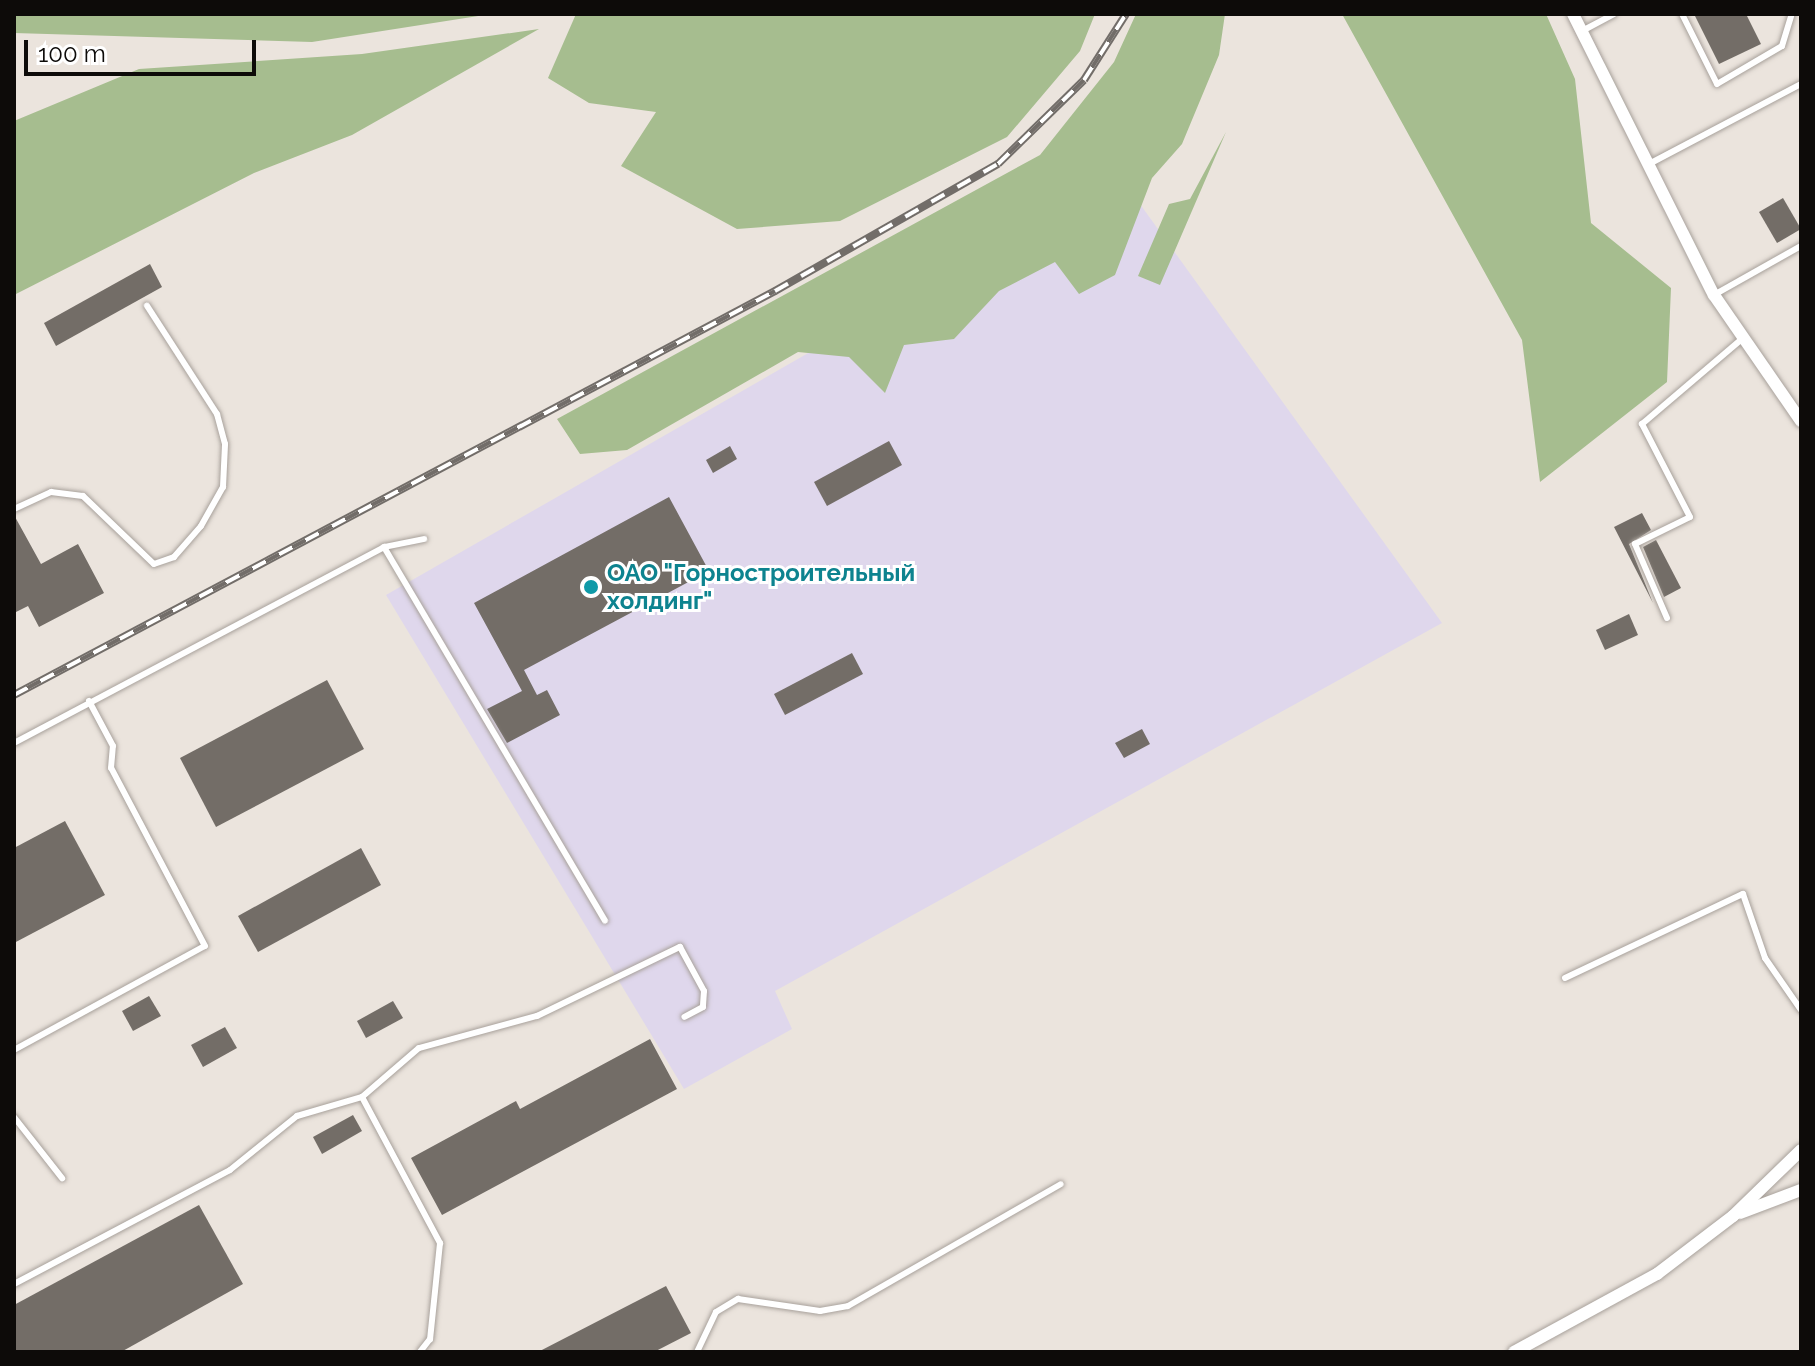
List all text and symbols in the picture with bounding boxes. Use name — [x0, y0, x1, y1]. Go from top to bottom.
scale bar — [28, 24, 260, 74]
text: 100 m — [38, 39, 106, 68]
place label: ОАО "Горностроительный холдинг" — [607, 559, 916, 615]
marker: ОАО "Горностроительный холдинг" — [582, 578, 600, 596]

